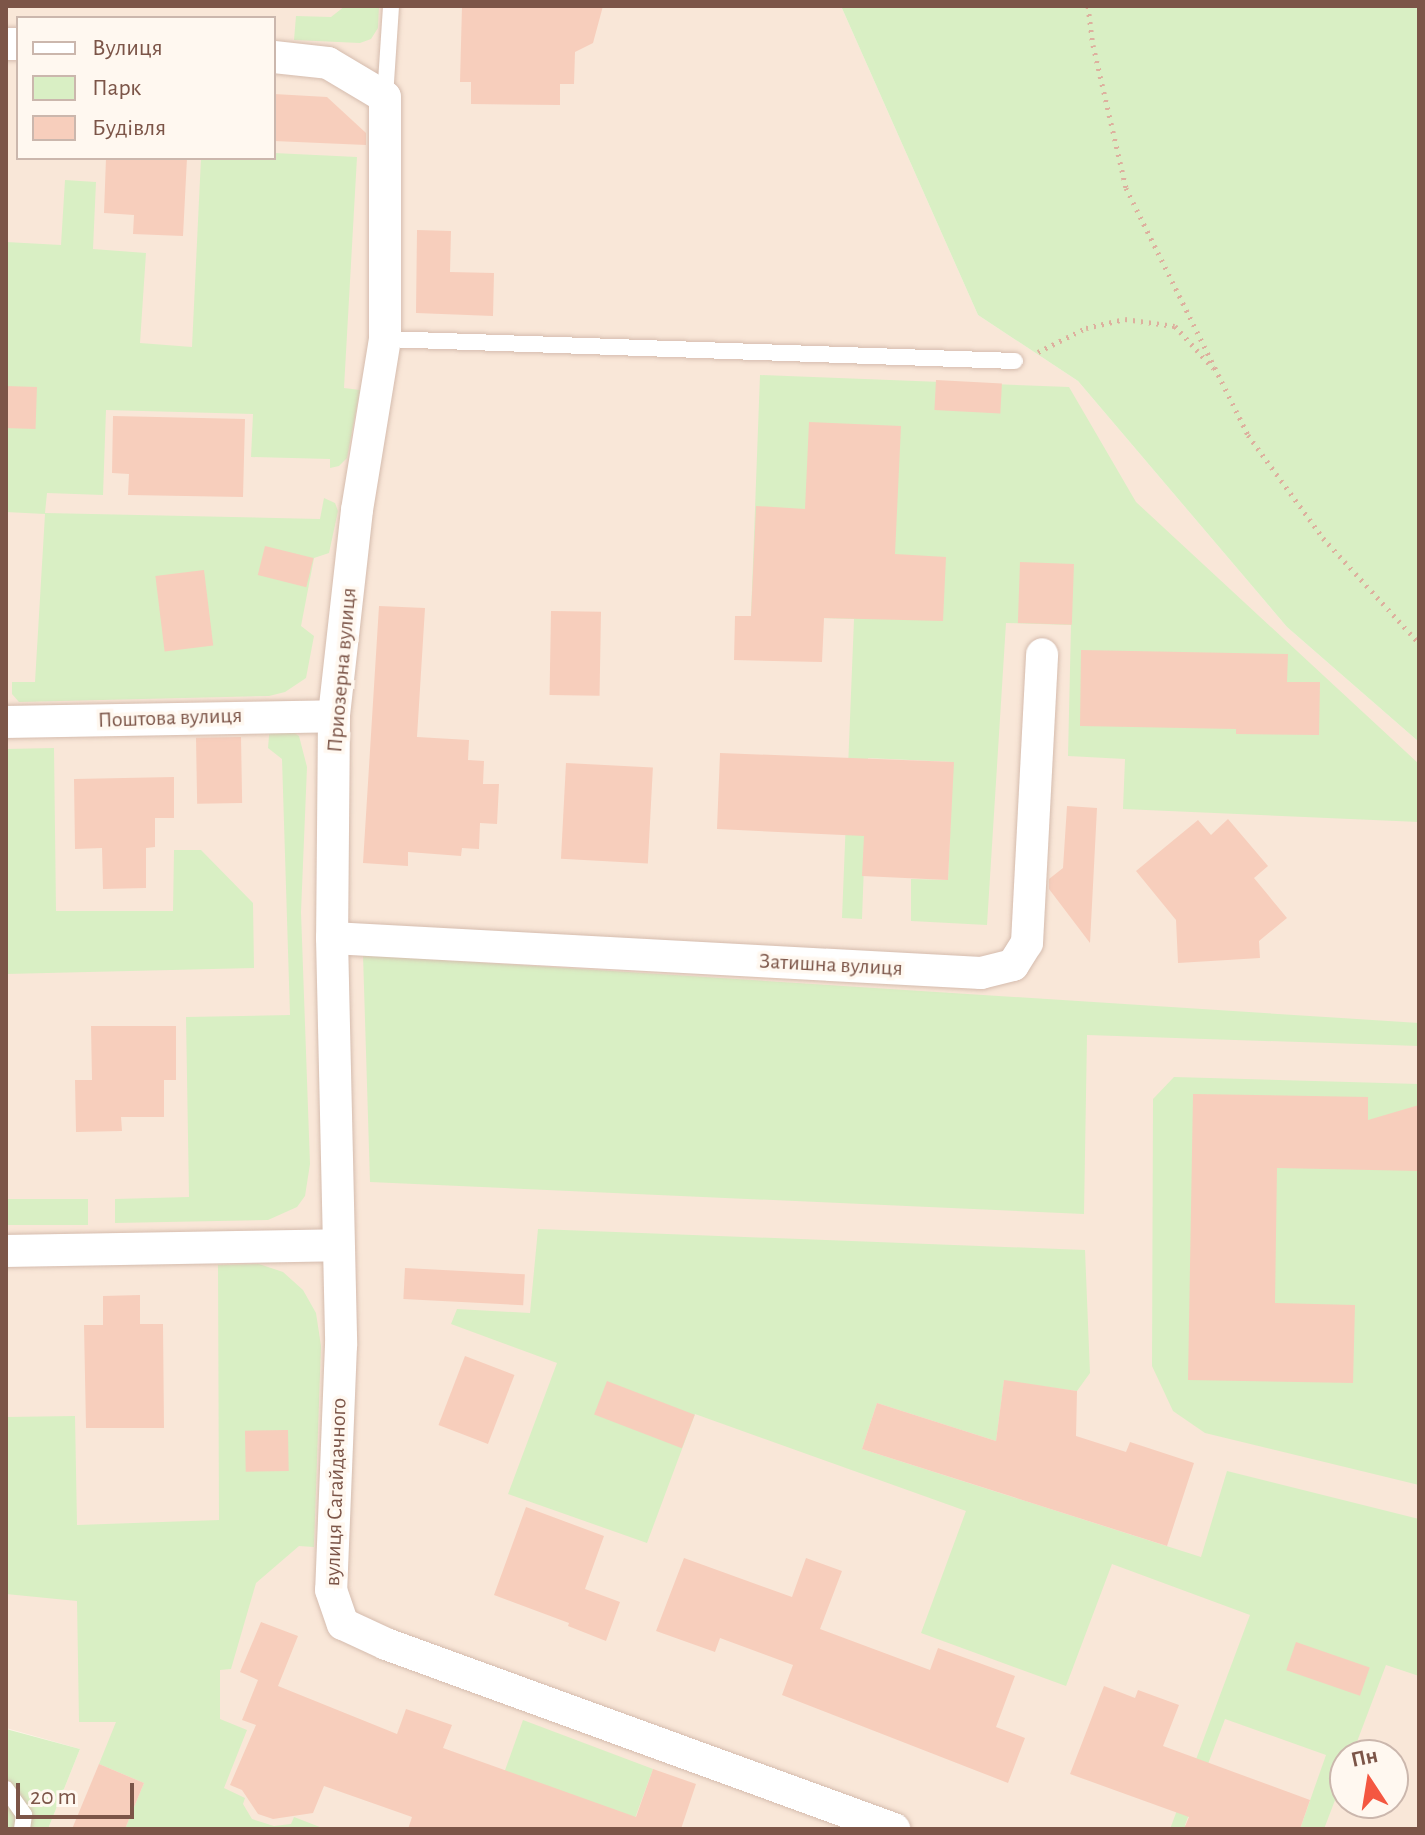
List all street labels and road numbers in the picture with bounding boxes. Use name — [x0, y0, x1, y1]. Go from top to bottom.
street label: Приозерна вулиця — [322, 586, 362, 754]
street label: Поштова вулиця — [97, 702, 243, 734]
street label: Затишна вулиця — [759, 948, 903, 982]
street label: вулиця Сагайдачного — [320, 1397, 352, 1587]

